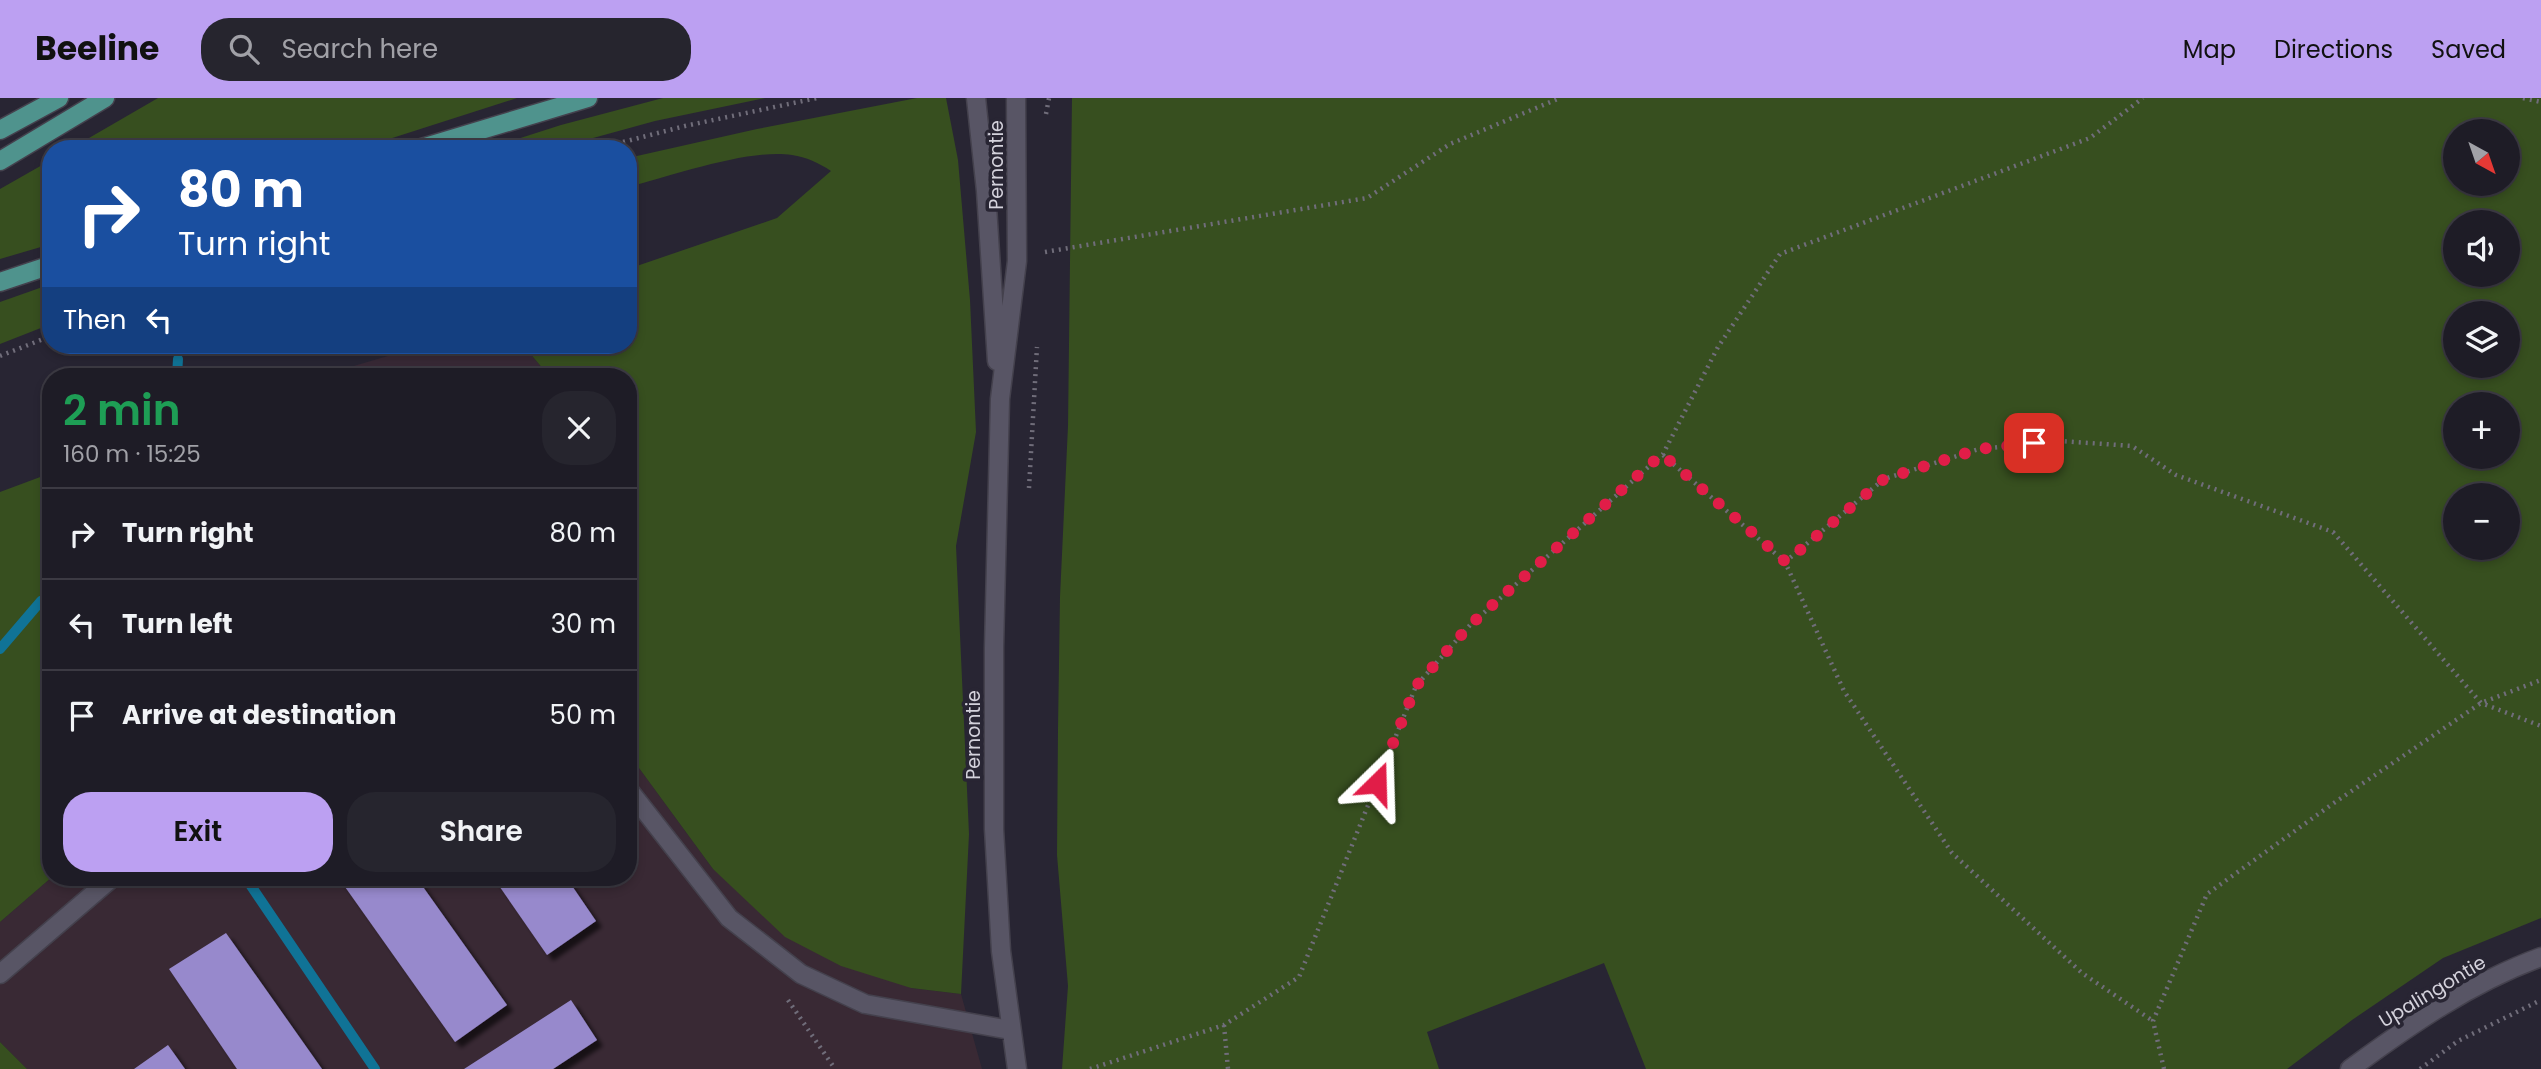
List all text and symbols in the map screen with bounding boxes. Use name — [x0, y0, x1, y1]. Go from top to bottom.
search box — [201, 18, 691, 81]
text: Beeline — [35, 25, 159, 72]
icon: search — [225, 30, 263, 68]
text: Search here — [281, 31, 438, 67]
text: Map — [2183, 33, 2236, 66]
text: Directions — [2274, 33, 2393, 66]
text: Saved — [2431, 33, 2506, 66]
north arrow — [2443, 119, 2520, 196]
map controls — [2443, 119, 2520, 560]
street label: Pernontie — [983, 120, 1010, 210]
text: 80 m — [178, 156, 304, 224]
icon: right — [63, 168, 154, 259]
button: sound — [2443, 210, 2520, 287]
text: Turn right — [178, 221, 330, 266]
icon: left — [140, 301, 178, 339]
button: layers — [2443, 301, 2520, 378]
text: Then — [63, 302, 126, 338]
text: 2 min — [63, 381, 181, 440]
button: close — [542, 391, 616, 465]
button: + — [2443, 392, 2520, 469]
pin — [2004, 413, 2064, 473]
icon: arrive — [2015, 424, 2053, 462]
text: 160 m · 15:25 — [63, 438, 201, 470]
button: − — [2443, 483, 2520, 560]
icon: right — [63, 515, 101, 553]
text: Turn right — [122, 515, 254, 551]
text: 80 m — [550, 515, 616, 551]
icon: left — [63, 606, 101, 644]
text: Turn left — [122, 606, 233, 642]
text: 30 m — [551, 606, 616, 642]
street label: Pernontie — [960, 690, 987, 780]
icon: arrive — [63, 697, 101, 735]
text: Arrive at destination — [122, 697, 397, 733]
text: 50 m — [550, 697, 616, 733]
position arrow — [1340, 746, 1414, 820]
button: Exit — [63, 792, 333, 872]
button: Share — [347, 792, 616, 872]
street label: Upalingontie — [2374, 949, 2491, 1034]

